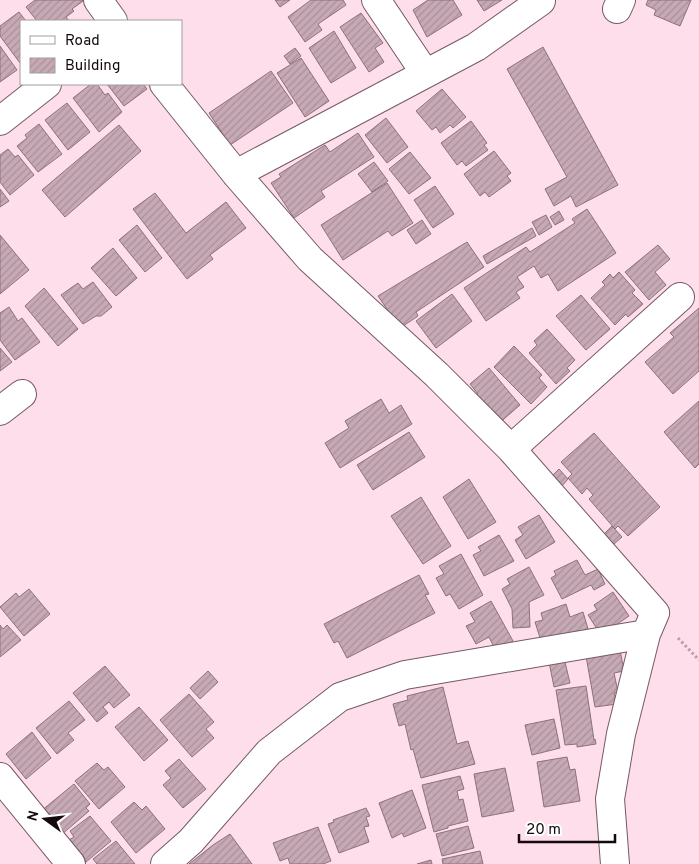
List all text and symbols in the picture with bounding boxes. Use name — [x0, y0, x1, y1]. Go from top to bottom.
legend — [20, 20, 182, 85]
text: Road — [65, 32, 100, 51]
text: Building — [65, 57, 120, 76]
north arrow — [20, 794, 70, 844]
text: N — [24, 809, 43, 823]
scale bar — [519, 812, 615, 844]
text: 20 m — [526, 821, 561, 840]

